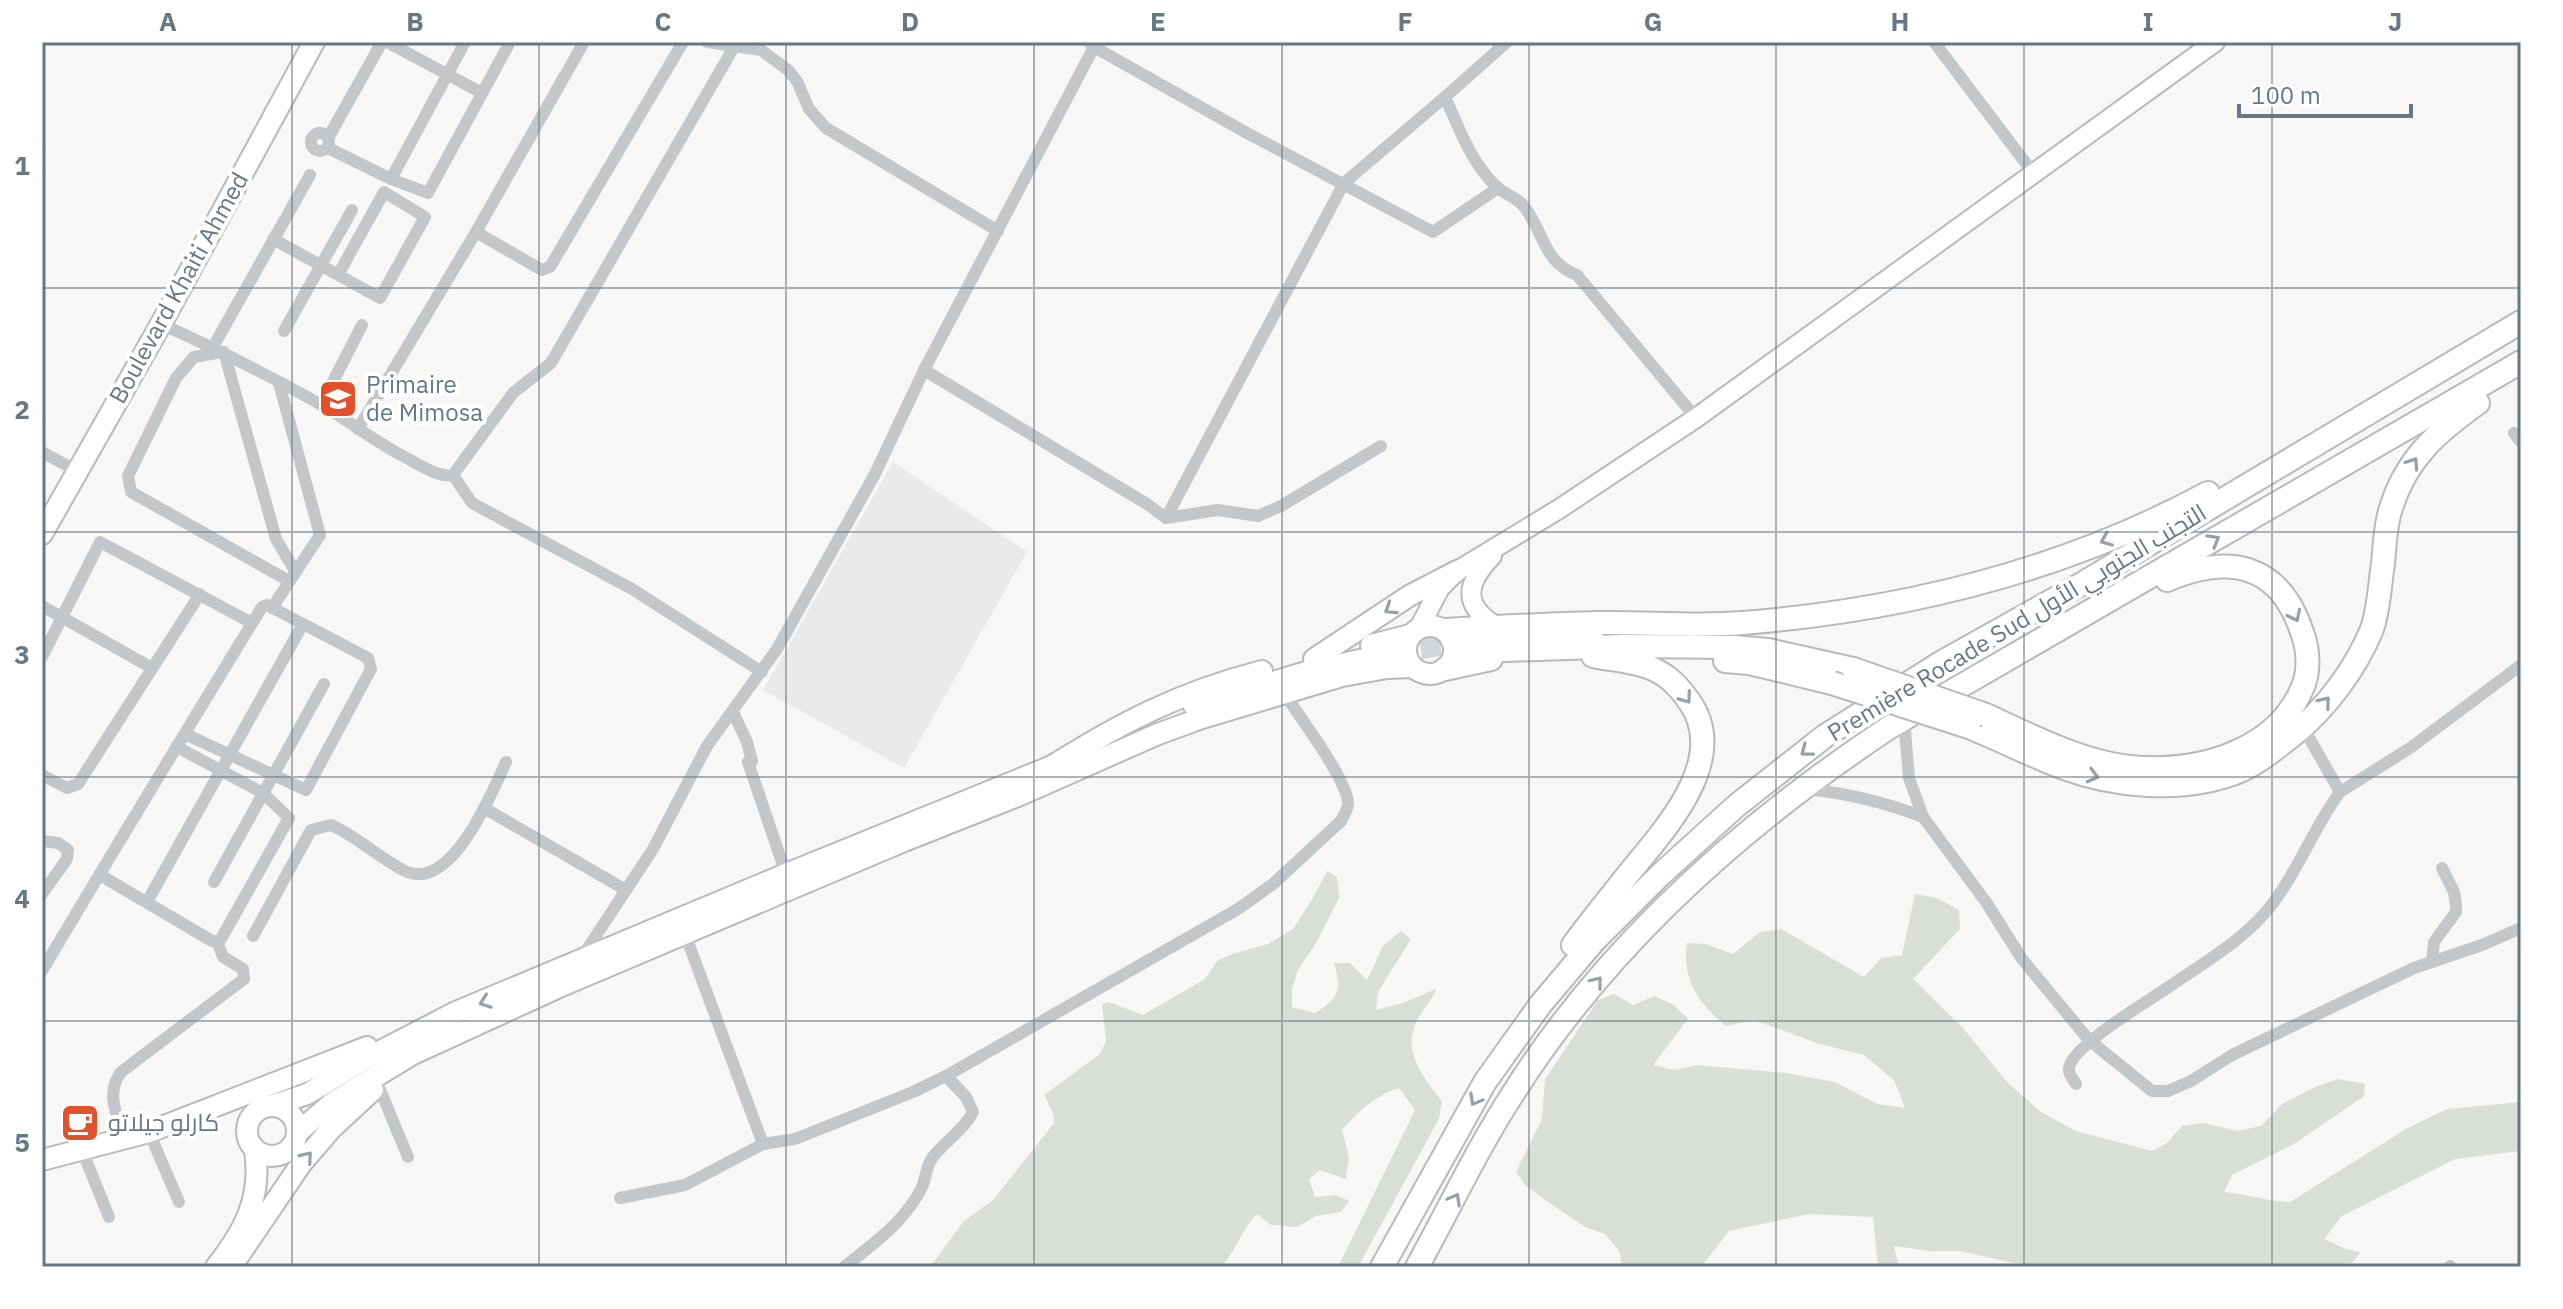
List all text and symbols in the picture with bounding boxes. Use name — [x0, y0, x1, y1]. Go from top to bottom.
text: A — [159, 4, 177, 38]
text: B — [406, 4, 424, 38]
text: C — [655, 4, 672, 38]
text: D — [901, 4, 919, 38]
text: E — [1150, 4, 1166, 38]
text: F — [1397, 4, 1413, 38]
text: G — [1644, 4, 1662, 38]
text: H — [1891, 4, 1909, 38]
text: I — [2142, 4, 2154, 38]
text: J — [2388, 4, 2402, 38]
scale bar — [2239, 68, 2411, 118]
text: 100 m — [2251, 79, 2321, 111]
text: 1 — [14, 148, 30, 182]
street label: Boulevard Khaiti Ahmed — [101, 166, 255, 409]
place label: Primaire de Mimosa — [366, 368, 483, 428]
school or university icon: Primaire de Mimosa — [317, 378, 359, 420]
text: 2 — [14, 392, 30, 426]
one-way arrow — [2403, 457, 2418, 471]
street label: Première Rocade Sud التجنب الجنوبي الأول — [1821, 496, 2214, 752]
one-way arrow — [2100, 531, 2114, 547]
one-way arrow — [2205, 534, 2220, 550]
one-way arrow — [1384, 599, 1398, 614]
one-way arrow — [2285, 608, 2301, 623]
text: 3 — [14, 637, 30, 671]
one-way arrow — [1676, 689, 1691, 704]
one-way arrow — [2315, 696, 2330, 711]
one-way arrow — [1800, 741, 1815, 755]
one-way arrow — [2086, 767, 2100, 784]
text: 4 — [14, 881, 30, 915]
one-way arrow — [1587, 977, 1602, 991]
one-way arrow — [479, 992, 493, 1009]
one-way arrow — [1469, 1091, 1485, 1106]
cafe icon: كارلو جيلاتو — [59, 1102, 101, 1144]
place label: كارلو جيلاتو — [108, 1106, 219, 1138]
text: 5 — [14, 1125, 30, 1159]
one-way arrow — [297, 1151, 312, 1166]
one-way arrow — [1445, 1193, 1461, 1207]

